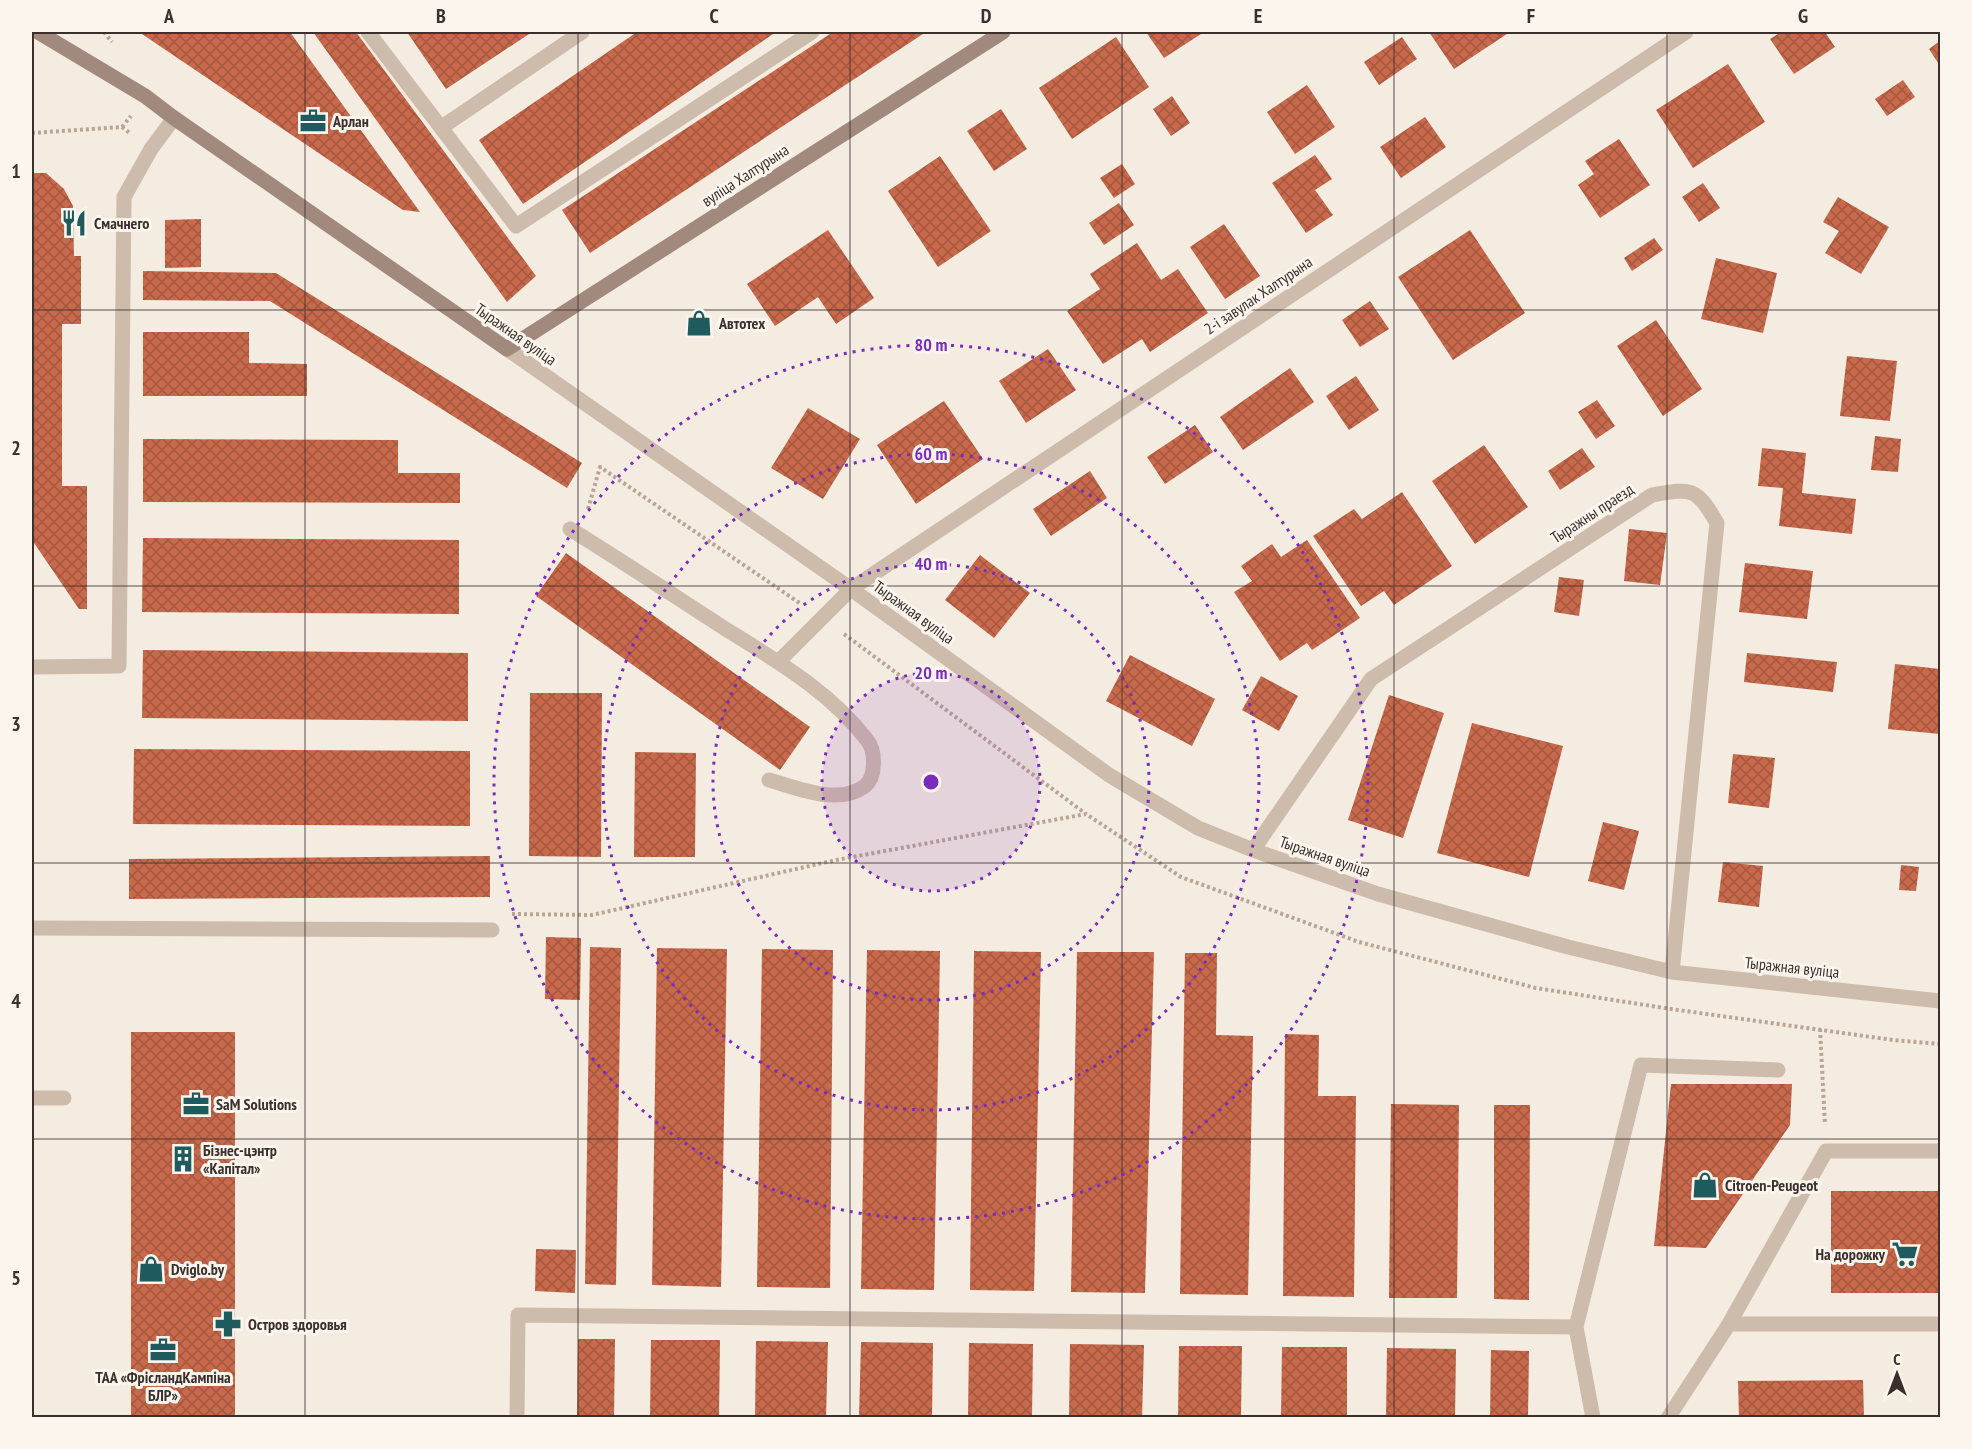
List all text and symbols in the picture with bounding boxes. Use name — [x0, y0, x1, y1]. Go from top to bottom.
text: A — [163, 3, 175, 29]
text: B — [436, 3, 446, 29]
text: C — [709, 3, 719, 29]
text: D — [981, 3, 992, 29]
text: E — [1254, 3, 1262, 29]
text: F — [1527, 3, 1535, 29]
text: G — [1798, 3, 1808, 29]
office icon: Арлан — [298, 106, 328, 136]
place label: Арлан — [332, 111, 369, 131]
street label: вуліца Халтурына — [698, 139, 792, 211]
text: 1 — [11, 158, 21, 184]
restaurant icon: Смачнего — [59, 208, 89, 238]
place label: Смачнего — [94, 213, 149, 233]
street label: 2-і завулак Халтурына — [1200, 251, 1316, 339]
street label: Тыражная вуліца — [471, 299, 561, 369]
shop icon: Автотех — [684, 308, 714, 338]
place label: Автотех — [718, 313, 765, 333]
text: 80 m — [915, 333, 947, 356]
text: 2 — [11, 435, 21, 461]
text: 60 m — [915, 442, 947, 465]
street label: Тыражны праезд — [1547, 479, 1637, 547]
text: 40 m — [915, 552, 947, 575]
street label: Тыражная вуліца — [870, 576, 958, 648]
text: 20 m — [915, 661, 947, 684]
text: 3 — [11, 711, 21, 737]
centre of rings — [921, 772, 941, 792]
street label: Тыражная вуліца — [1277, 831, 1373, 881]
street label: Тыражная вуліца — [1744, 952, 1840, 982]
text: 4 — [11, 988, 21, 1014]
office icon: SaM Solutions — [181, 1089, 211, 1119]
place label: SaM Solutions — [216, 1094, 297, 1114]
place label: Бізнес-цэнтр «Капітал» — [203, 1140, 277, 1178]
building icon: Бізнес-цэнтр «Капітал» — [168, 1144, 198, 1174]
shop icon: Citroen-Peugeot — [1690, 1170, 1720, 1200]
place label: Citroen-Peugeot — [1725, 1175, 1818, 1195]
supermarket icon: На дорожку — [1890, 1239, 1920, 1269]
place label: На дорожку — [1816, 1244, 1886, 1264]
shop icon: Dviglo.by — [136, 1254, 166, 1284]
place label: Dviglo.by — [171, 1259, 225, 1279]
text: 5 — [11, 1265, 21, 1291]
pharmacy icon: Остров здоровья — [213, 1309, 243, 1339]
place label: Остров здоровья — [248, 1314, 347, 1334]
office icon: ТАА «ФрісландКампіна БЛР» — [148, 1335, 178, 1365]
north arrow — [1867, 1344, 1927, 1404]
text: С — [1893, 1349, 1901, 1369]
place label: ТАА «ФрісландКампіна БЛР» — [95, 1367, 231, 1405]

